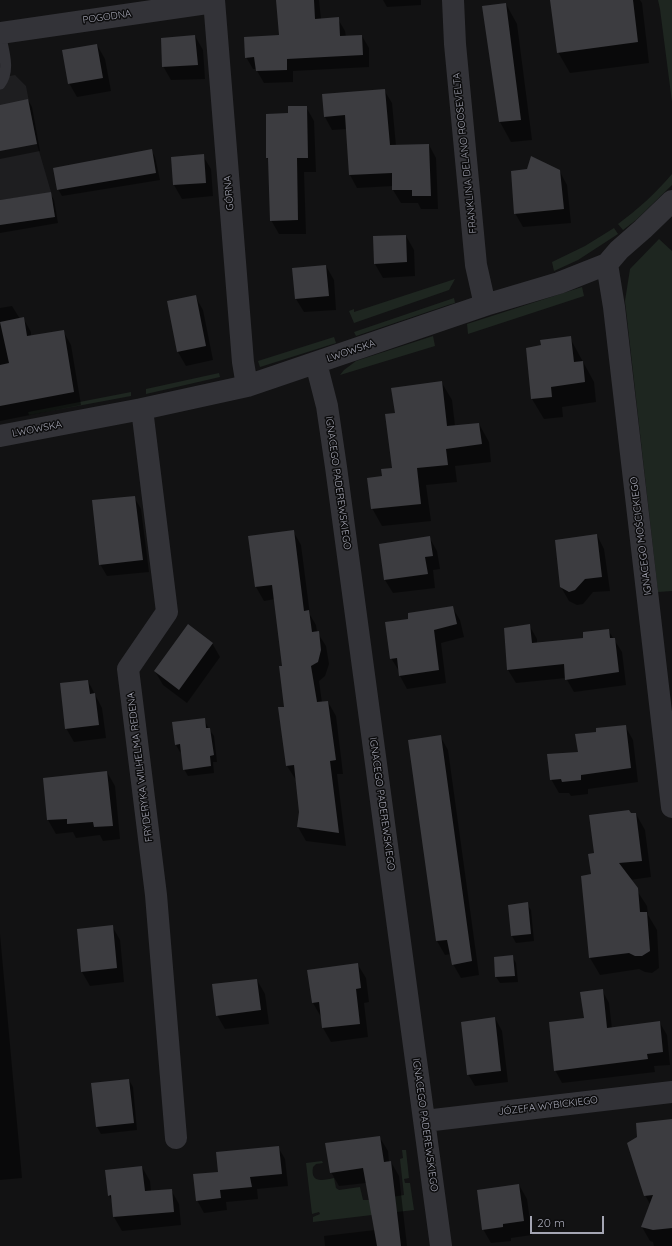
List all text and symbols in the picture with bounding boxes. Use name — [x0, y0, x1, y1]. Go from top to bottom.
street label: POGODNA — [82, 8, 132, 26]
street label: FRANKLINA DELANO ROOSEVELTA — [451, 72, 479, 234]
street label: GÓRNA — [221, 175, 237, 211]
street label: LWOWSKA — [325, 337, 377, 365]
street label: IGNACEGO PADEREWSKIEGO — [323, 415, 353, 551]
street label: LWOWSKA — [11, 418, 63, 440]
street label: IGNACEGO MOŚCICKIEGO — [628, 476, 654, 596]
street label: FRYDERYKA WILHELMA REDENA — [125, 691, 155, 843]
street label: IGNACEGO PADEREWSKIEGO — [367, 736, 397, 872]
street label: IGNACEGO PADEREWSKIEGO — [410, 1057, 440, 1193]
street label: JÓZEFA WYBICKIEGO — [497, 1094, 599, 1118]
scale bar — [532, 1208, 606, 1234]
text: 20 m — [537, 1215, 565, 1230]

